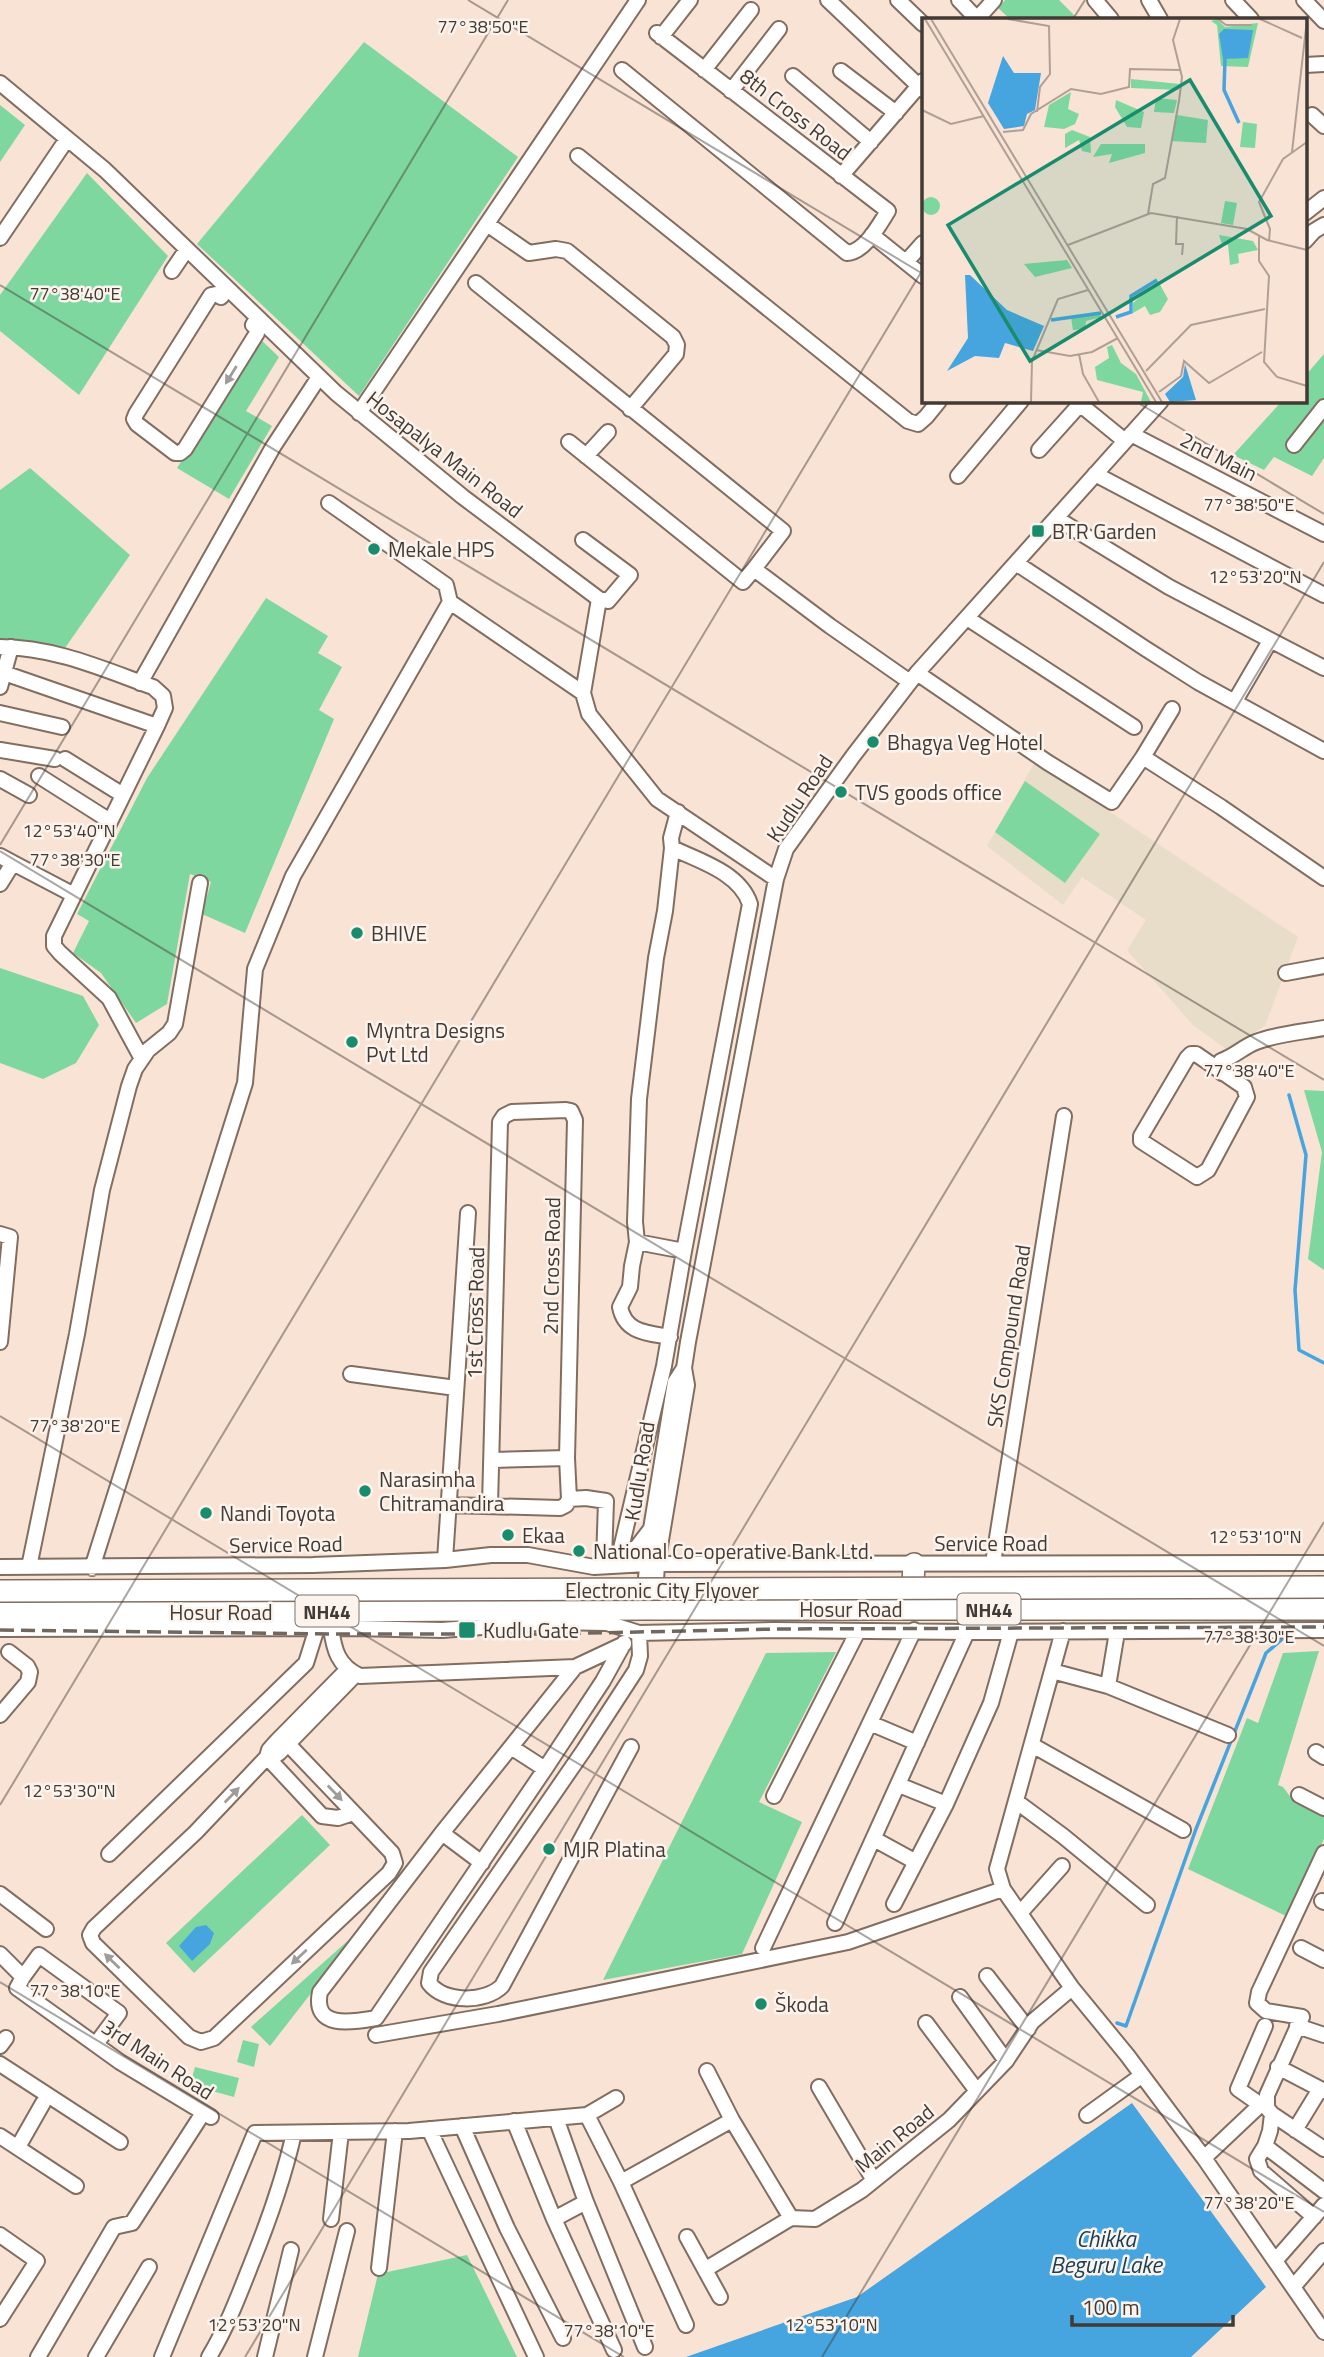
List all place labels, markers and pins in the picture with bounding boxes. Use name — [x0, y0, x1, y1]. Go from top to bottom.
place label: BTR Garden — [1052, 515, 1157, 547]
marker: BTR Garden — [1030, 523, 1046, 539]
place label: Mekale HPS — [388, 533, 495, 565]
marker: Mekale HPS — [366, 541, 382, 557]
place label: Bhagya Veg Hotel — [887, 726, 1043, 758]
marker: Bhagya Veg Hotel — [865, 734, 881, 750]
place label: TVS goods office — [855, 776, 1002, 808]
marker: TVS goods office — [833, 784, 849, 800]
place label: BHIVE — [371, 917, 427, 949]
marker: BHIVE — [349, 925, 365, 941]
place label: Myntra Designs Pvt Ltd — [366, 1014, 505, 1070]
marker: Myntra Designs Pvt Ltd — [344, 1034, 360, 1050]
place label: Narasimha Chitramandira — [379, 1463, 505, 1519]
marker: Narasimha Chitramandira — [357, 1483, 373, 1499]
place label: Nandi Toyota — [220, 1497, 336, 1529]
marker: Nandi Toyota — [198, 1505, 214, 1521]
place label: Ekaa — [522, 1519, 565, 1551]
marker: Ekaa — [500, 1527, 516, 1543]
place label: National Co-operative Bank Ltd. — [593, 1535, 873, 1567]
marker: National Co-operative Bank Ltd. — [571, 1543, 587, 1559]
place label: Kudlu Gate — [483, 1614, 579, 1646]
marker: Kudlu Gate — [457, 1620, 477, 1640]
place label: MJR Platina — [563, 1833, 666, 1865]
marker: MJR Platina — [541, 1841, 557, 1857]
place label: Škoda — [775, 1988, 829, 2020]
marker: Škoda — [753, 1996, 769, 2012]

